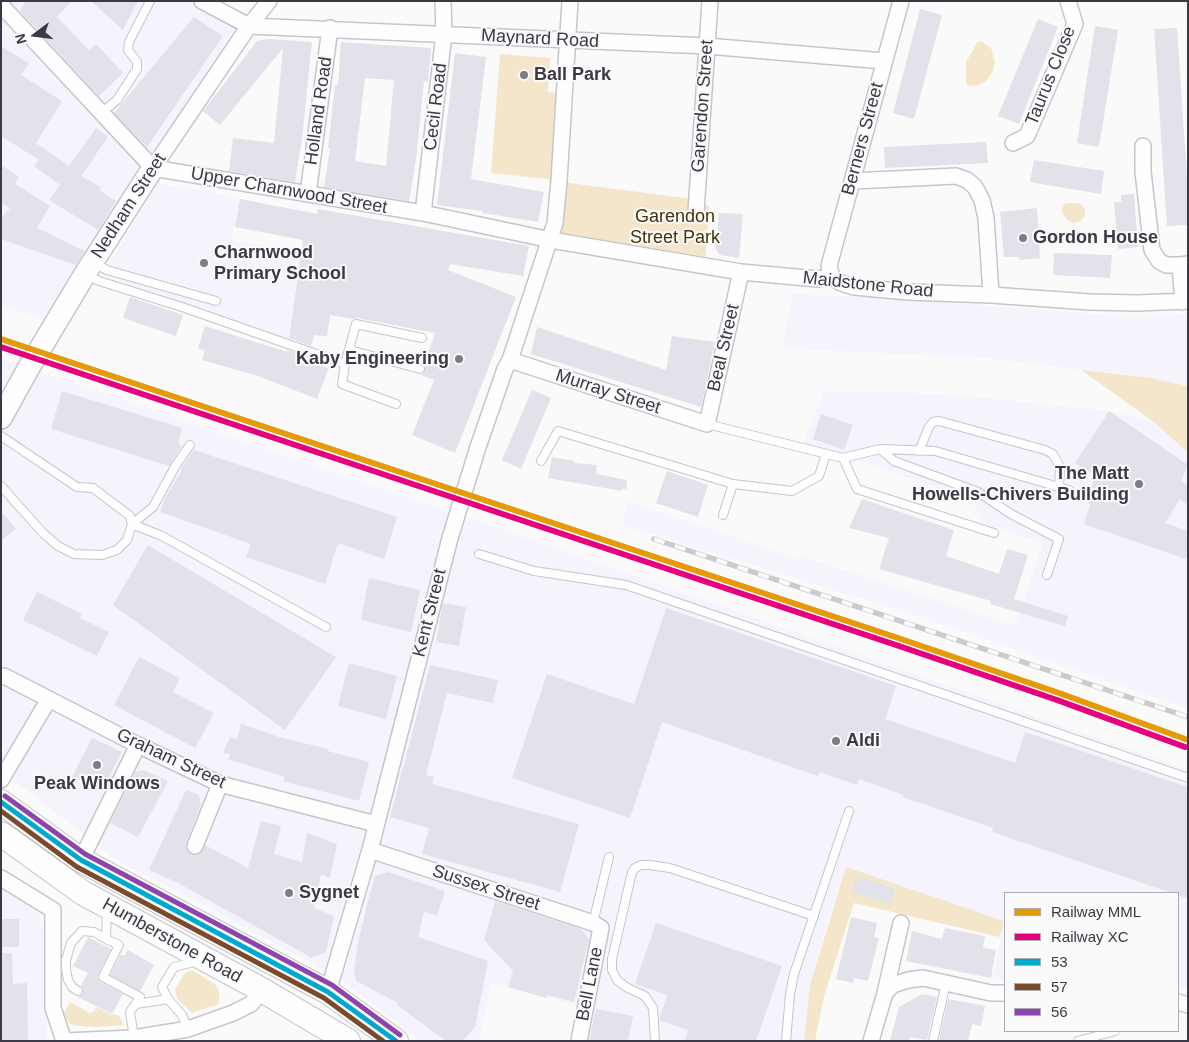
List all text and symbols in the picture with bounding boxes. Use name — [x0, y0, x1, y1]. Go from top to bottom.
north arrow — [10, 10, 60, 60]
street label: Taurus Close — [1021, 23, 1081, 129]
street label: Maynard Road — [480, 25, 600, 53]
text: N — [11, 32, 30, 46]
street label: Garendon Street — [688, 39, 718, 173]
street label: Holland Road — [301, 55, 337, 167]
street label: Cecil Road — [420, 62, 452, 152]
place label: Ball Park — [534, 64, 611, 86]
marker: Ball Park — [518, 69, 530, 81]
street label: Berners Street — [838, 80, 888, 198]
street label: Nedham Street — [87, 149, 171, 263]
street label: Upper Charnwood Street — [189, 163, 389, 219]
park label: Garendon Street Park — [630, 206, 720, 248]
place label: Gordon House — [1033, 227, 1158, 249]
marker: Gordon House — [1017, 232, 1029, 244]
place label: Charnwood Primary School — [214, 242, 346, 284]
marker: Charnwood Primary School — [198, 257, 210, 269]
street label: Maidstone Road — [802, 267, 934, 303]
street label: Beal Street — [703, 302, 745, 394]
place label: Kaby Engineering — [296, 348, 449, 370]
marker: Kaby Engineering — [453, 353, 465, 365]
street label: Murray Street — [553, 365, 663, 419]
place label: The Matt Howells-Chivers Building — [912, 463, 1129, 506]
marker: The Matt Howells-Chivers Building — [1133, 478, 1145, 490]
street label: Kent Street — [409, 567, 451, 659]
street label: Graham Street — [113, 724, 229, 794]
place label: Aldi — [846, 730, 880, 752]
marker: Aldi — [830, 735, 842, 747]
marker: Peak Windows — [91, 759, 103, 771]
place label: Peak Windows — [34, 773, 160, 795]
street label: Sussex Street — [429, 860, 543, 916]
place label: Sygnet — [299, 882, 359, 904]
marker: Sygnet — [283, 887, 295, 899]
legend — [1004, 892, 1179, 1032]
street label: Humberstone Road — [99, 894, 245, 988]
text: Railway MML — [1051, 903, 1141, 920]
text: Railway XC — [1051, 928, 1129, 945]
street label: Bell Lane — [572, 945, 608, 1023]
text: 53 — [1051, 953, 1068, 970]
text: 57 — [1051, 978, 1068, 995]
text: 56 — [1051, 1003, 1068, 1020]

